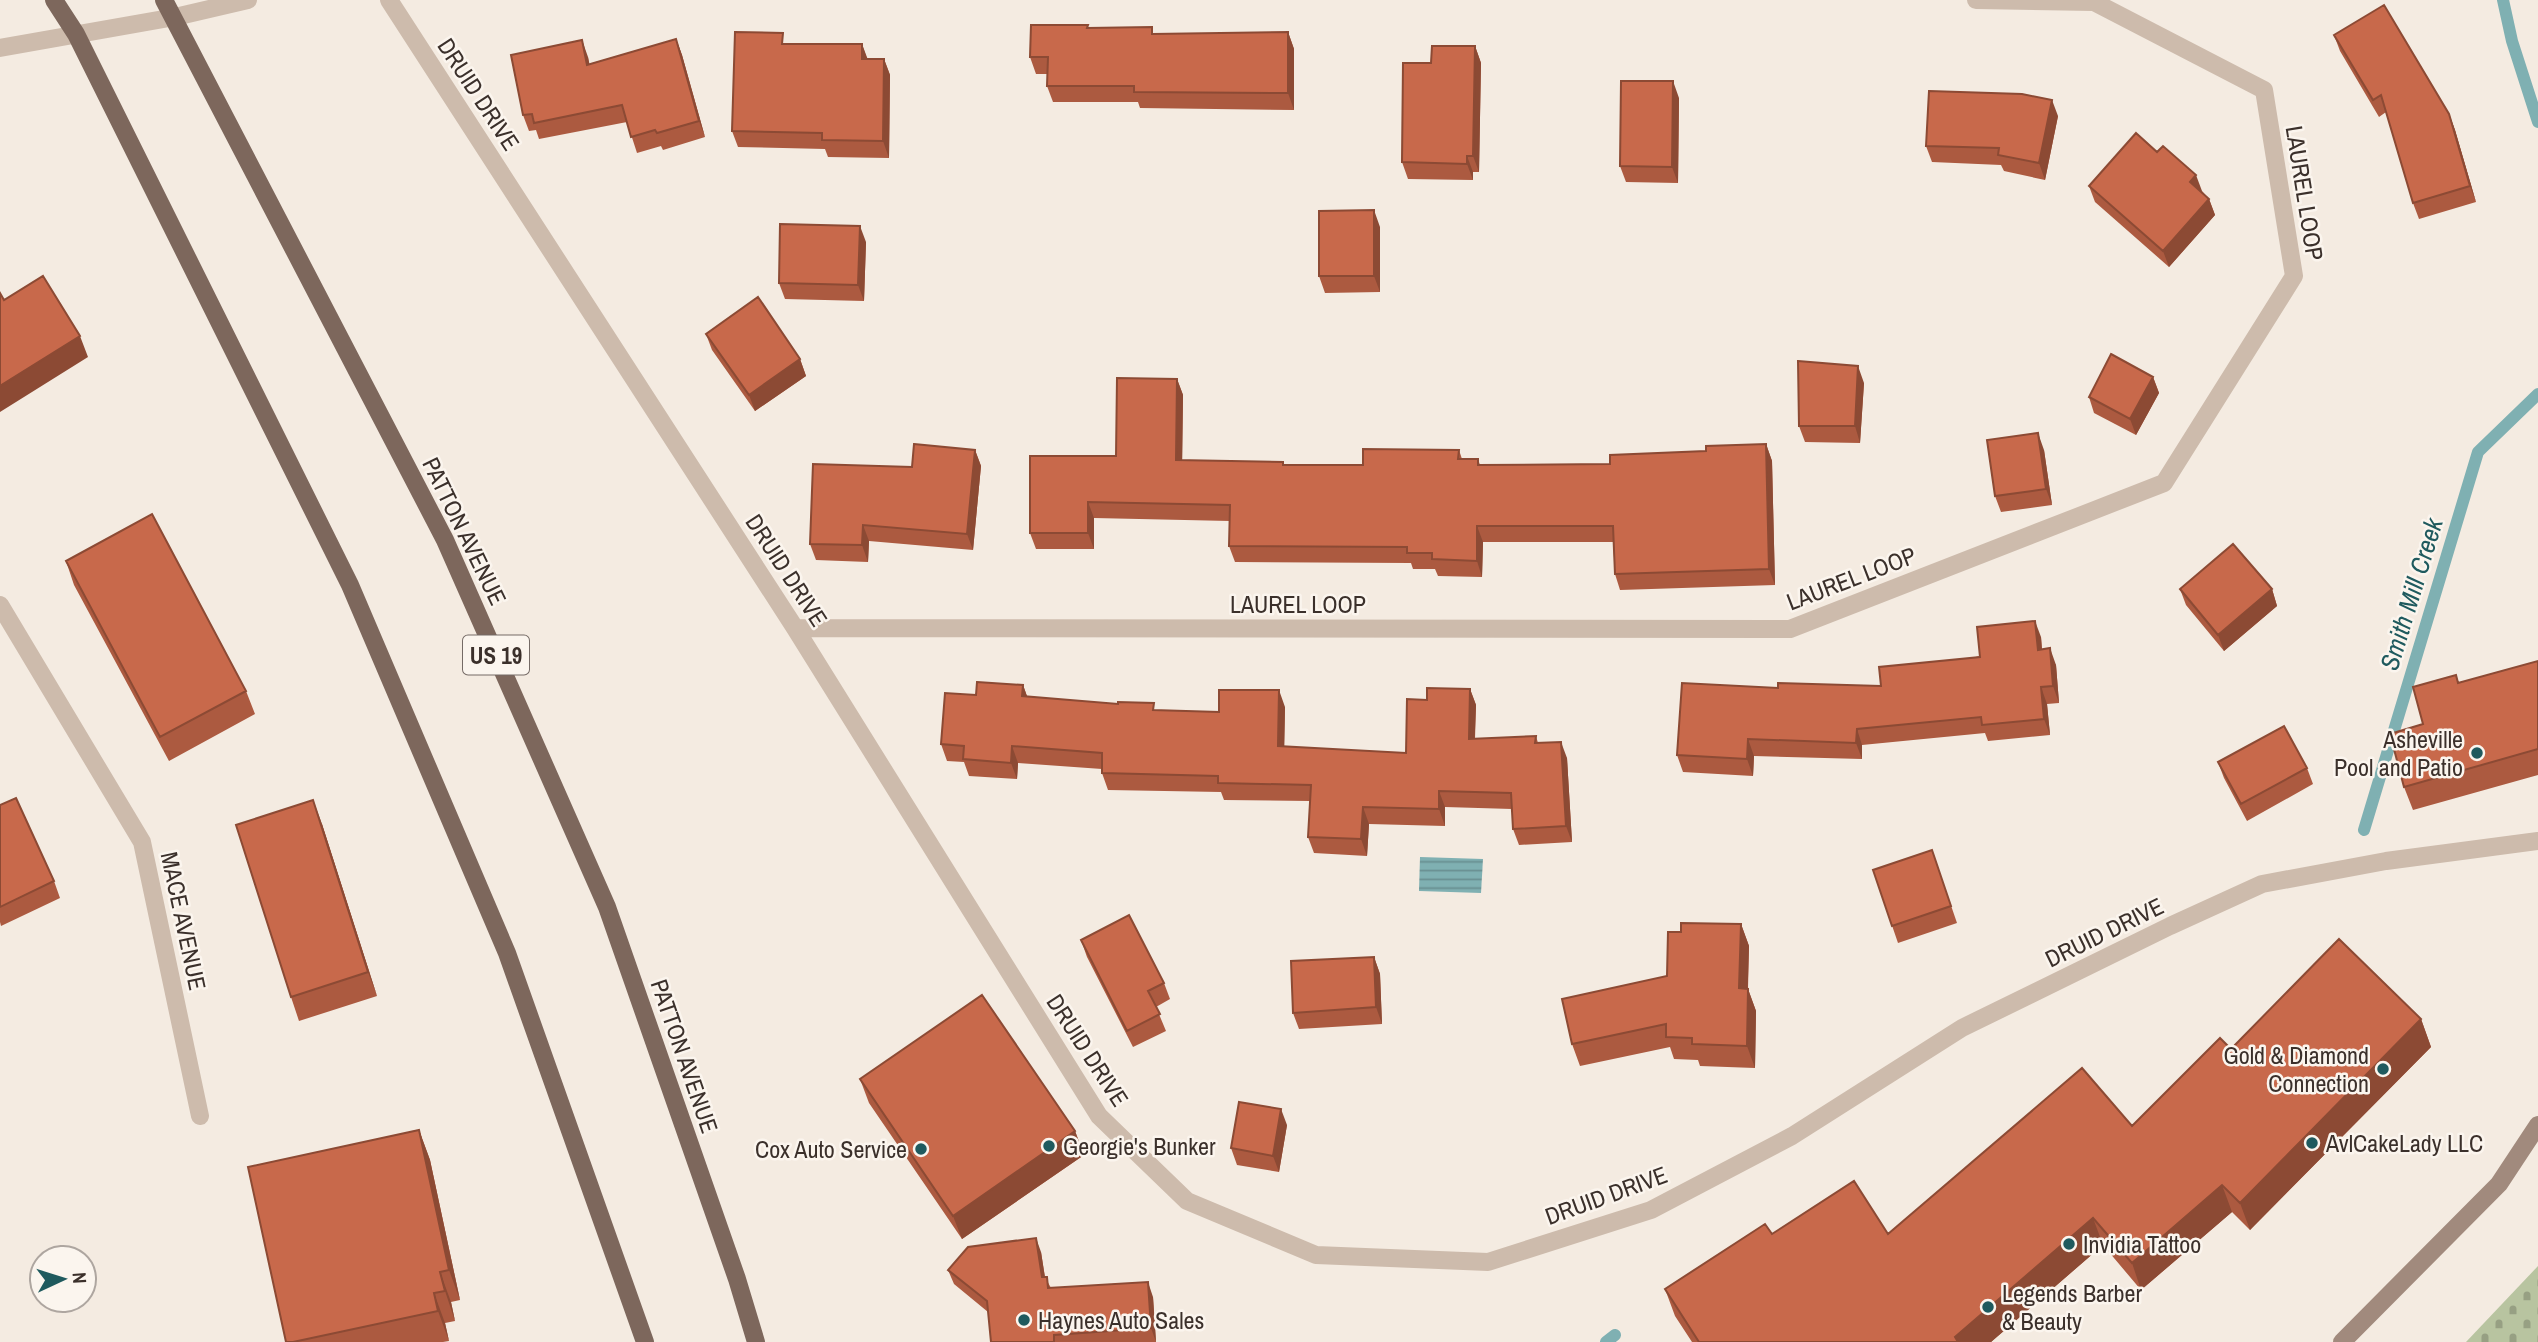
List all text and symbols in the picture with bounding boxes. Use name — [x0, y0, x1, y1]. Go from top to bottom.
street label: DRUID DRIVE — [431, 32, 527, 156]
street label: LAUREL LOOP — [2279, 123, 2331, 263]
street label: PATTON AVENUE — [415, 452, 515, 610]
street label: DRUID DRIVE — [739, 508, 835, 632]
water label: Smith Mill Creek — [2371, 512, 2451, 674]
street label: LAUREL LOOP — [1782, 539, 1920, 617]
street label: LAUREL LOOP — [1230, 588, 1366, 620]
road number: US 19 — [463, 636, 529, 674]
place label: Asheville Pool and Patio — [2334, 723, 2463, 783]
marker: Asheville Pool and Patio — [2469, 745, 2485, 761]
street label: MACE AVENUE — [154, 849, 214, 993]
street label: DRUID DRIVE — [2039, 890, 2169, 974]
street label: PATTON AVENUE — [644, 975, 726, 1137]
street label: DRUID DRIVE — [1040, 988, 1136, 1112]
place label: Gold & Diamond Connection — [2224, 1039, 2369, 1099]
marker: Gold & Diamond Connection — [2375, 1061, 2391, 1077]
place label: AvlCakeLady LLC — [2325, 1127, 2483, 1159]
place label: Georgie's Bunker — [1063, 1130, 1216, 1162]
place label: Cox Auto Service — [755, 1133, 907, 1165]
marker: AvlCakeLady LLC — [2304, 1135, 2320, 1151]
marker: Georgie's Bunker — [1041, 1138, 1057, 1154]
marker: Cox Auto Service — [913, 1141, 929, 1157]
street label: DRUID DRIVE — [1540, 1158, 1672, 1232]
place label: Invidia Tattoo — [2083, 1228, 2201, 1260]
marker: Invidia Tattoo — [2061, 1236, 2077, 1252]
north arrow — [28, 1244, 98, 1314]
text: N — [67, 1271, 93, 1284]
place label: Legends Barber & Beauty — [2002, 1277, 2142, 1337]
marker: Legends Barber & Beauty — [1980, 1299, 1996, 1315]
place label: Haynes Auto Sales — [1038, 1304, 1204, 1336]
marker: Haynes Auto Sales — [1016, 1312, 1032, 1328]

